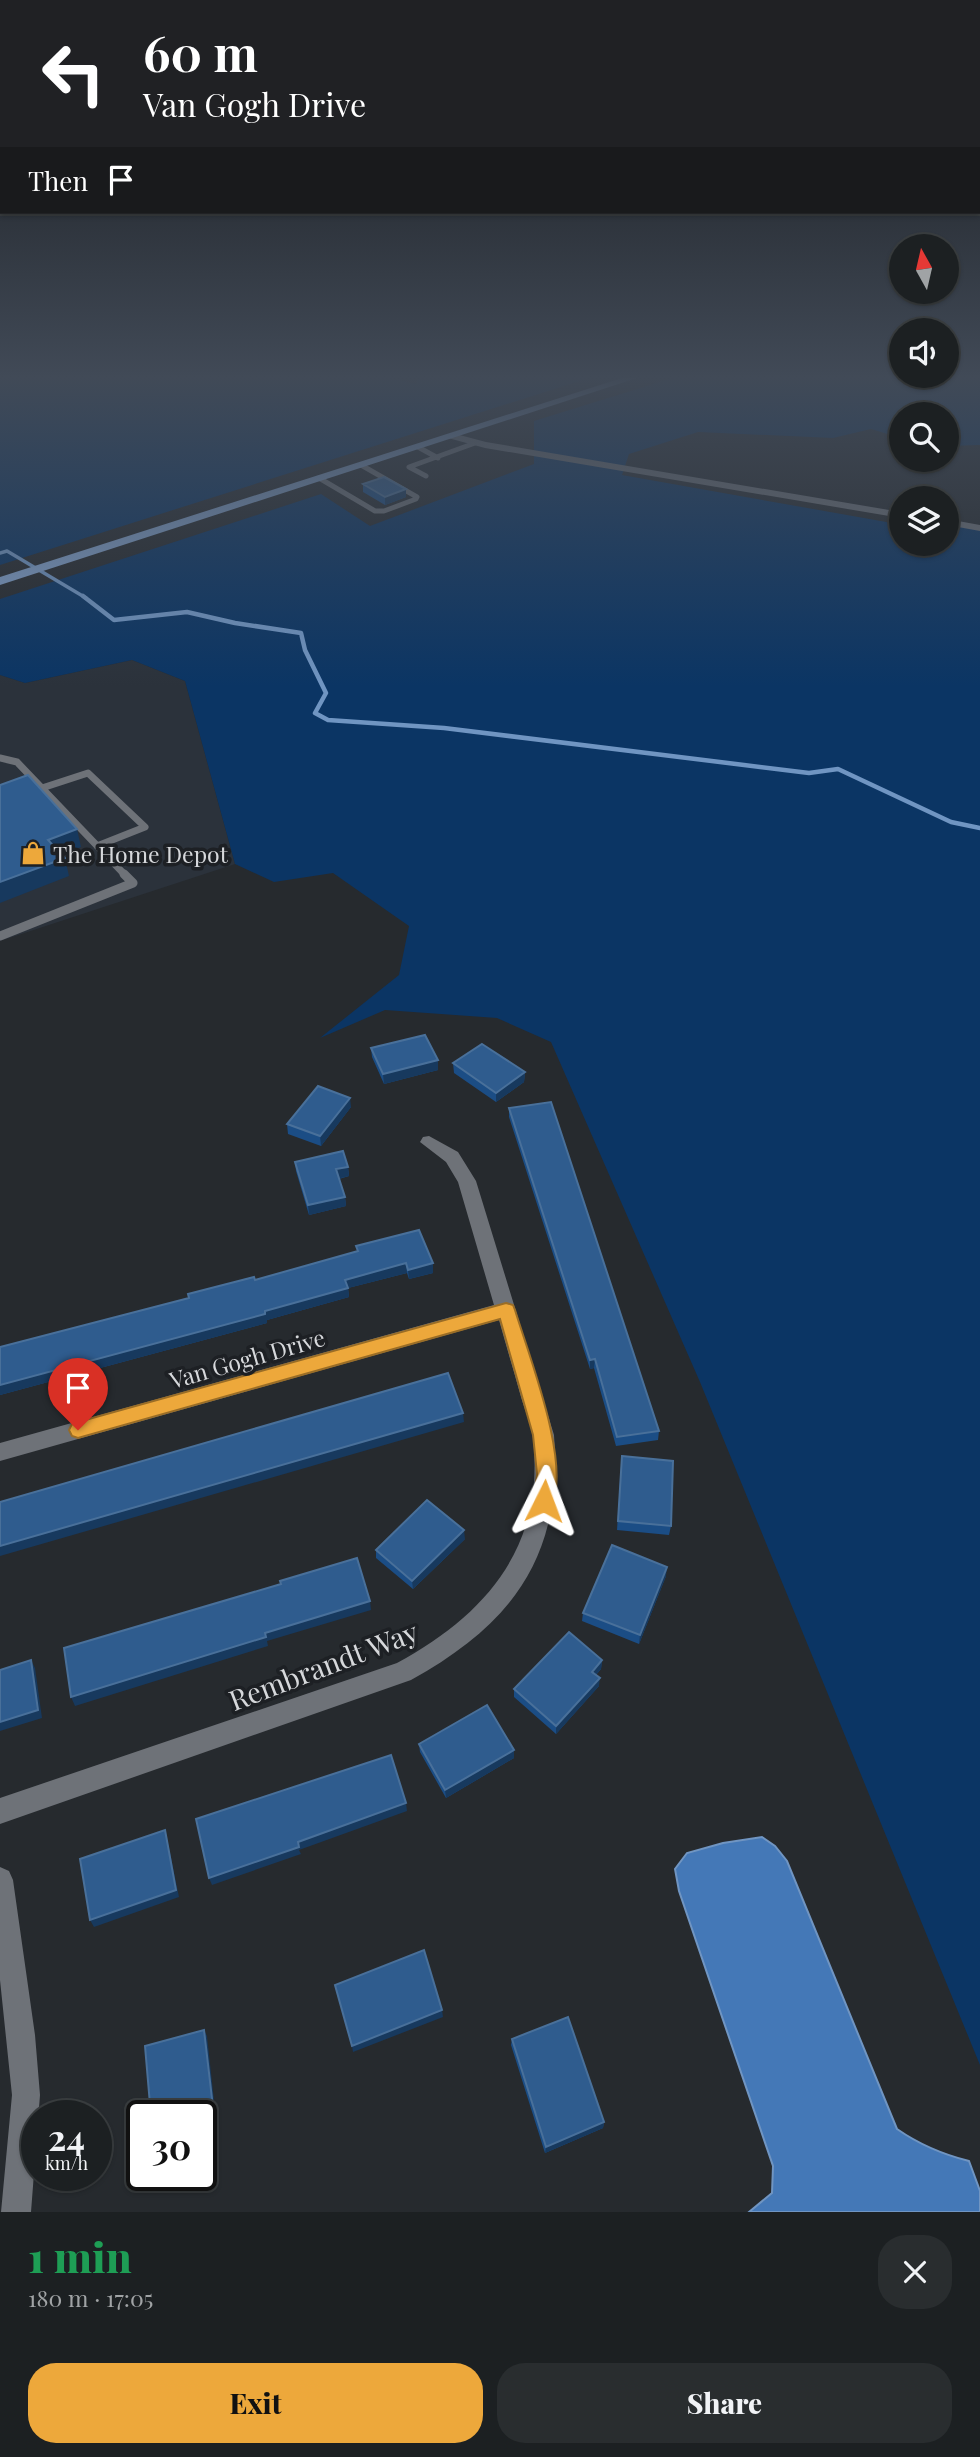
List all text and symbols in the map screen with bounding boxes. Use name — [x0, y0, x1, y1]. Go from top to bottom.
text: 60 m — [143, 19, 258, 84]
icon: left — [28, 28, 119, 119]
text: Van Gogh Drive — [143, 82, 366, 125]
icon: arrive — [102, 161, 140, 199]
text: Then — [28, 163, 88, 198]
north arrow — [889, 234, 959, 304]
map controls — [889, 234, 959, 556]
button: sound — [889, 318, 959, 388]
button: search — [889, 402, 959, 472]
button: layers — [889, 486, 959, 556]
place label: The Home Depot — [53, 838, 229, 869]
shop icon: The Home Depot — [19, 839, 47, 867]
street label: Van Gogh Drive — [165, 1321, 328, 1395]
pin — [48, 1358, 108, 1430]
icon: arrive — [59, 1369, 97, 1407]
position arrow — [507, 1464, 581, 1538]
street label: Rembrandt Way — [223, 1612, 423, 1718]
speed limit sign: 30 — [126, 2100, 217, 2191]
text: 24 — [48, 2113, 85, 2160]
text: km/h — [45, 2151, 88, 2175]
text: 1 min — [28, 2228, 132, 2284]
button: close — [878, 2235, 952, 2309]
text: 180 m · 17:05 — [28, 2282, 153, 2313]
button: Exit — [28, 2363, 483, 2443]
button: Share — [497, 2363, 952, 2443]

